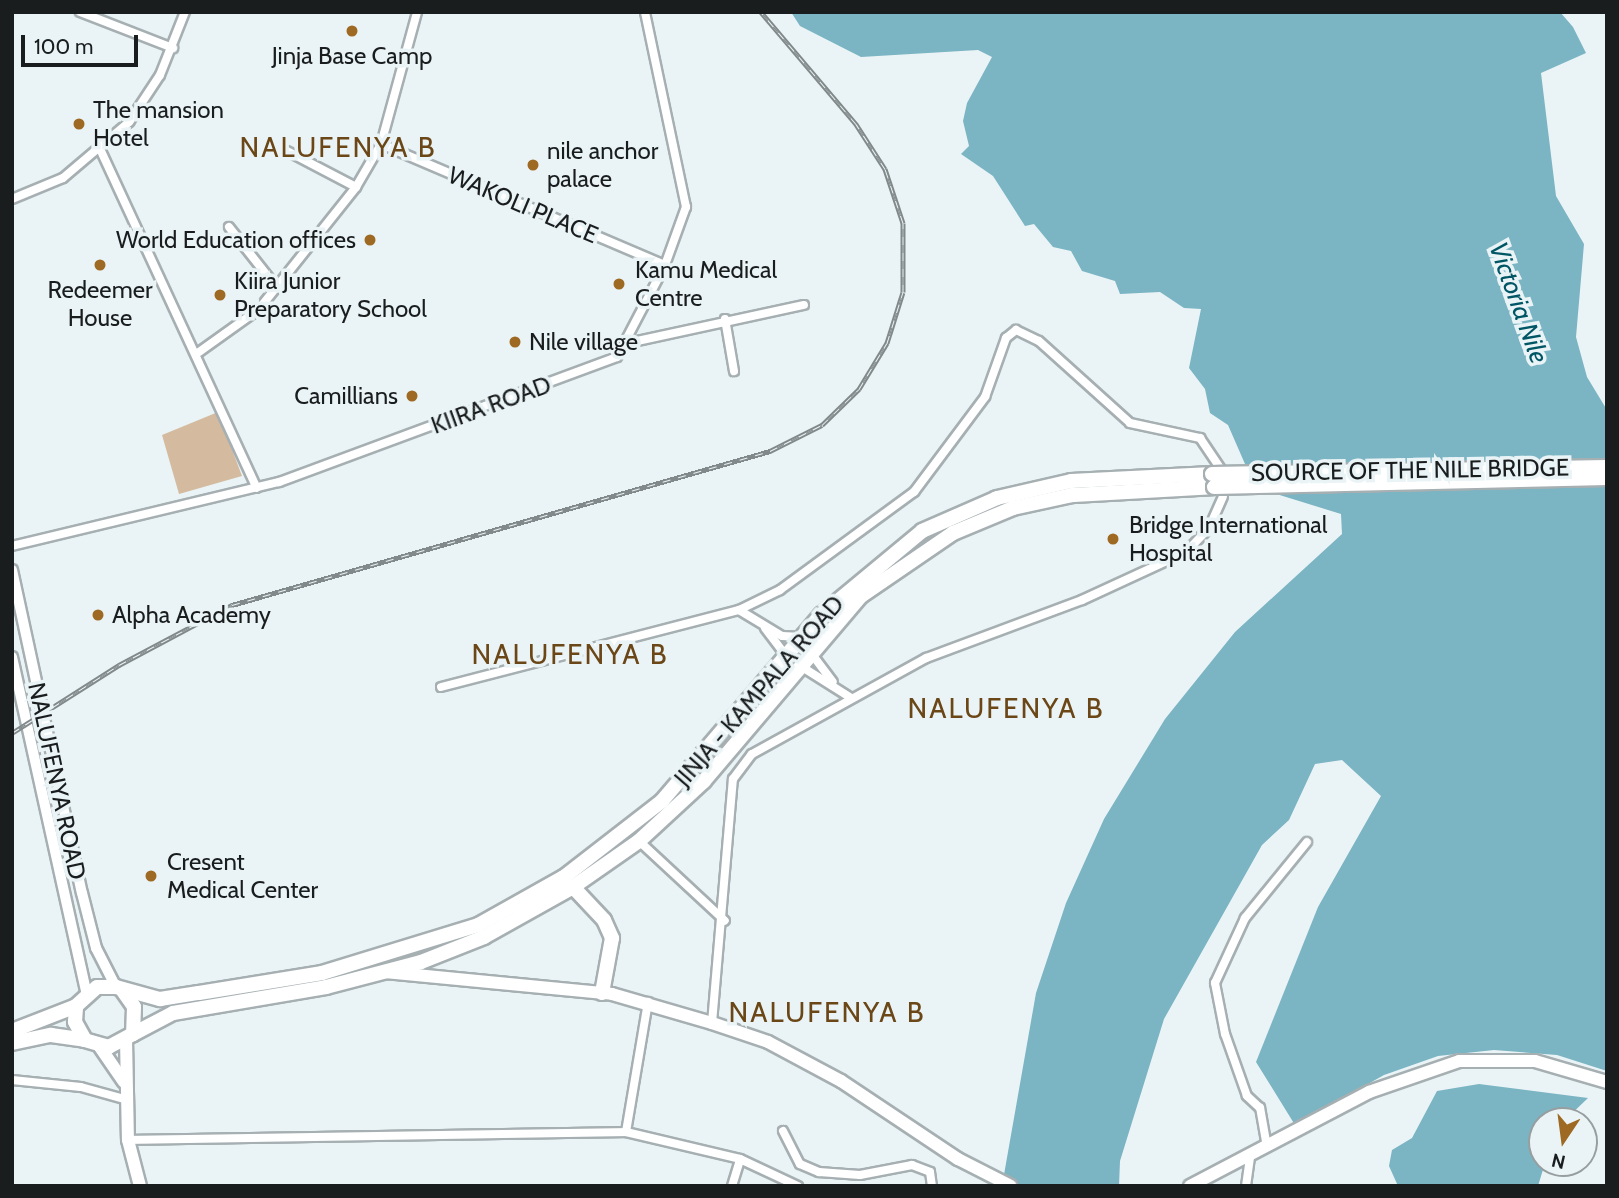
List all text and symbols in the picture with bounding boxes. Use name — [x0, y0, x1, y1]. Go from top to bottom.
scale bar — [24, 21, 142, 65]
marker: Jinja Base Camp — [344, 23, 360, 39]
text: 100 m — [34, 34, 93, 59]
place label: Jinja Base Camp — [272, 42, 432, 70]
place label: The mansion Hotel — [93, 96, 224, 152]
marker: The mansion Hotel — [71, 116, 87, 132]
district label: NALUFENYA B — [241, 130, 435, 164]
place label: nile anchor palace — [547, 137, 658, 193]
marker: nile anchor palace — [525, 157, 541, 173]
street label: WAKOLI PLACE — [444, 161, 602, 249]
place label: World Education offices — [116, 226, 356, 254]
marker: World Education offices — [362, 232, 378, 248]
water label: Victoria Nile — [1482, 238, 1554, 368]
place label: Kamu Medical Centre — [635, 256, 777, 312]
marker: Redeemer House — [92, 257, 108, 273]
place label: Kiira Junior Preparatory School — [234, 267, 427, 323]
marker: Kamu Medical Centre — [609, 274, 629, 294]
place label: Redeemer House — [47, 276, 153, 332]
marker: Kiira Junior Preparatory School — [212, 287, 228, 303]
place label: Nile village — [529, 328, 638, 356]
marker: Nile village — [507, 334, 523, 350]
street label: KIIRA ROAD — [427, 370, 555, 440]
place label: Camillians — [294, 382, 398, 410]
marker: Camillians — [404, 388, 420, 404]
street label: SOURCE OF THE NILE BRIDGE — [1251, 453, 1569, 487]
place label: Bridge International Hospital — [1129, 511, 1327, 567]
marker: Bridge International Hospital — [1103, 529, 1123, 549]
street label: JINJA - KAMPALA ROAD — [668, 590, 850, 792]
place label: Alpha Academy — [112, 601, 271, 629]
marker: Alpha Academy — [90, 607, 106, 623]
district label: NALUFENYA B — [473, 637, 667, 671]
street label: NALUFENYA ROAD — [22, 680, 92, 882]
district label: NALUFENYA B — [909, 691, 1103, 725]
place label: Cresent Medical Center — [167, 848, 318, 904]
marker: Cresent Medical Center — [141, 866, 161, 886]
district label: NALUFENYA B — [730, 995, 924, 1029]
north arrow — [1528, 1107, 1598, 1177]
text: N — [1549, 1148, 1568, 1174]

